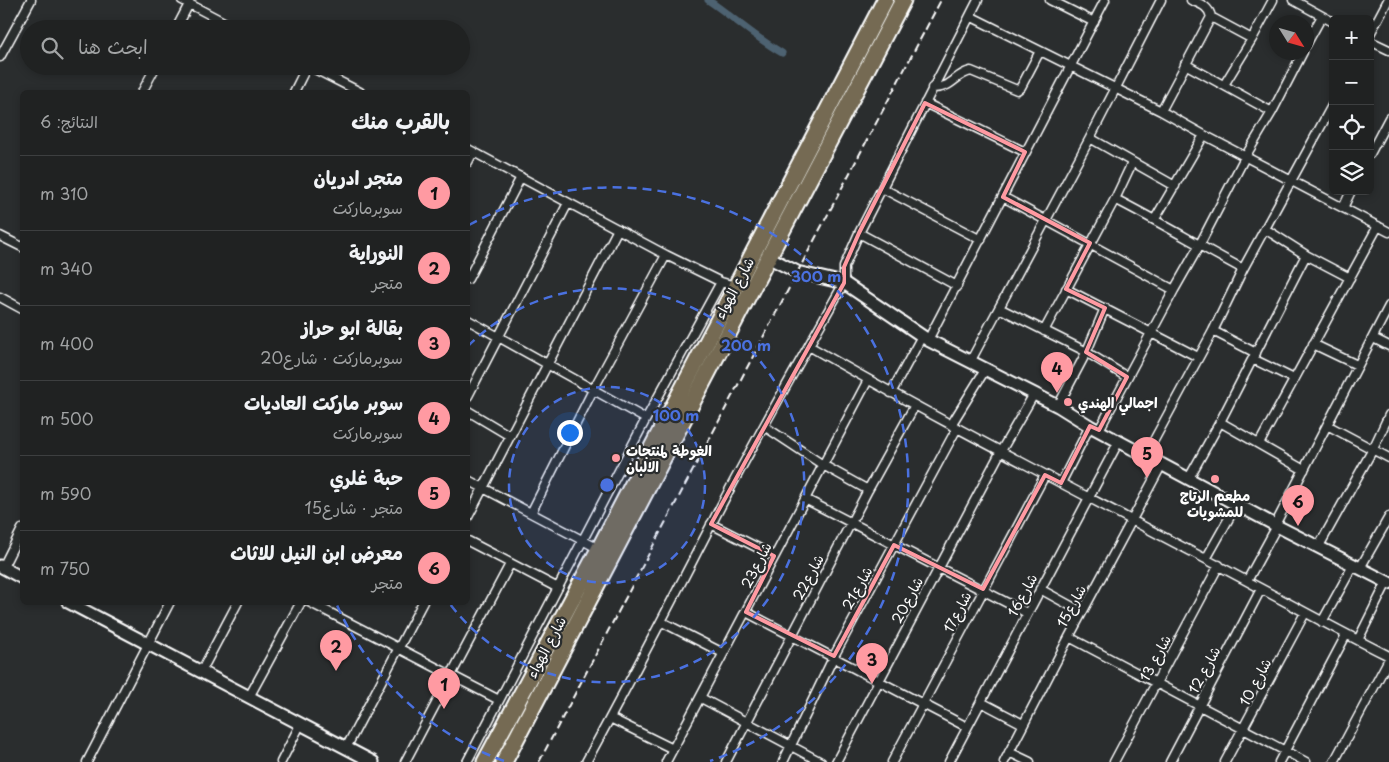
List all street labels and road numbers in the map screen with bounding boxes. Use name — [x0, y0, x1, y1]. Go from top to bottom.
street label: شارع الهواء — [709, 253, 759, 323]
street label: شارع23 — [735, 538, 777, 592]
street label: شارع22 — [787, 550, 829, 604]
street label: شارع21 — [837, 563, 877, 613]
street label: شارع16 — [1002, 570, 1042, 620]
street label: شارع20 — [886, 573, 928, 627]
street label: شارع15 — [1051, 581, 1091, 631]
street label: شارع17 — [938, 588, 976, 636]
street label: شارع الهواء — [521, 612, 571, 682]
street label: شارع 13 — [1134, 631, 1176, 685]
street label: شارع 12 — [1183, 643, 1225, 697]
street label: شارع 10 — [1234, 654, 1276, 710]

